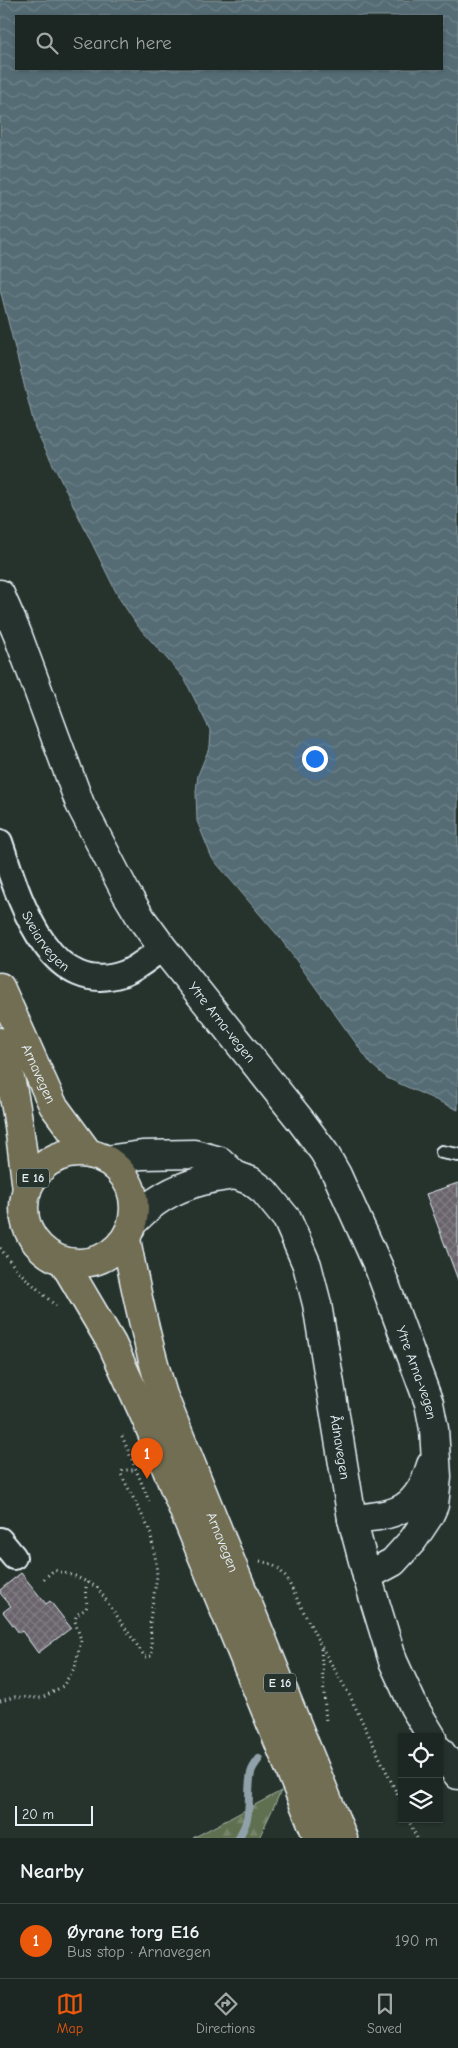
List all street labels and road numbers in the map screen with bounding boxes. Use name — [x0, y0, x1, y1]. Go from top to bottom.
street label: Sveiarvegen — [18, 908, 73, 975]
street label: Ytre Arna-vegen — [184, 979, 259, 1066]
street label: Arnavegen — [18, 1041, 59, 1106]
road number: E 16 — [17, 1168, 49, 1188]
street label: Ytre Arna-vegen — [392, 1323, 440, 1421]
street label: Ådnavegen — [326, 1414, 353, 1481]
street label: Arnavegen — [202, 1510, 242, 1575]
road number: E 16 — [264, 1674, 296, 1692]

